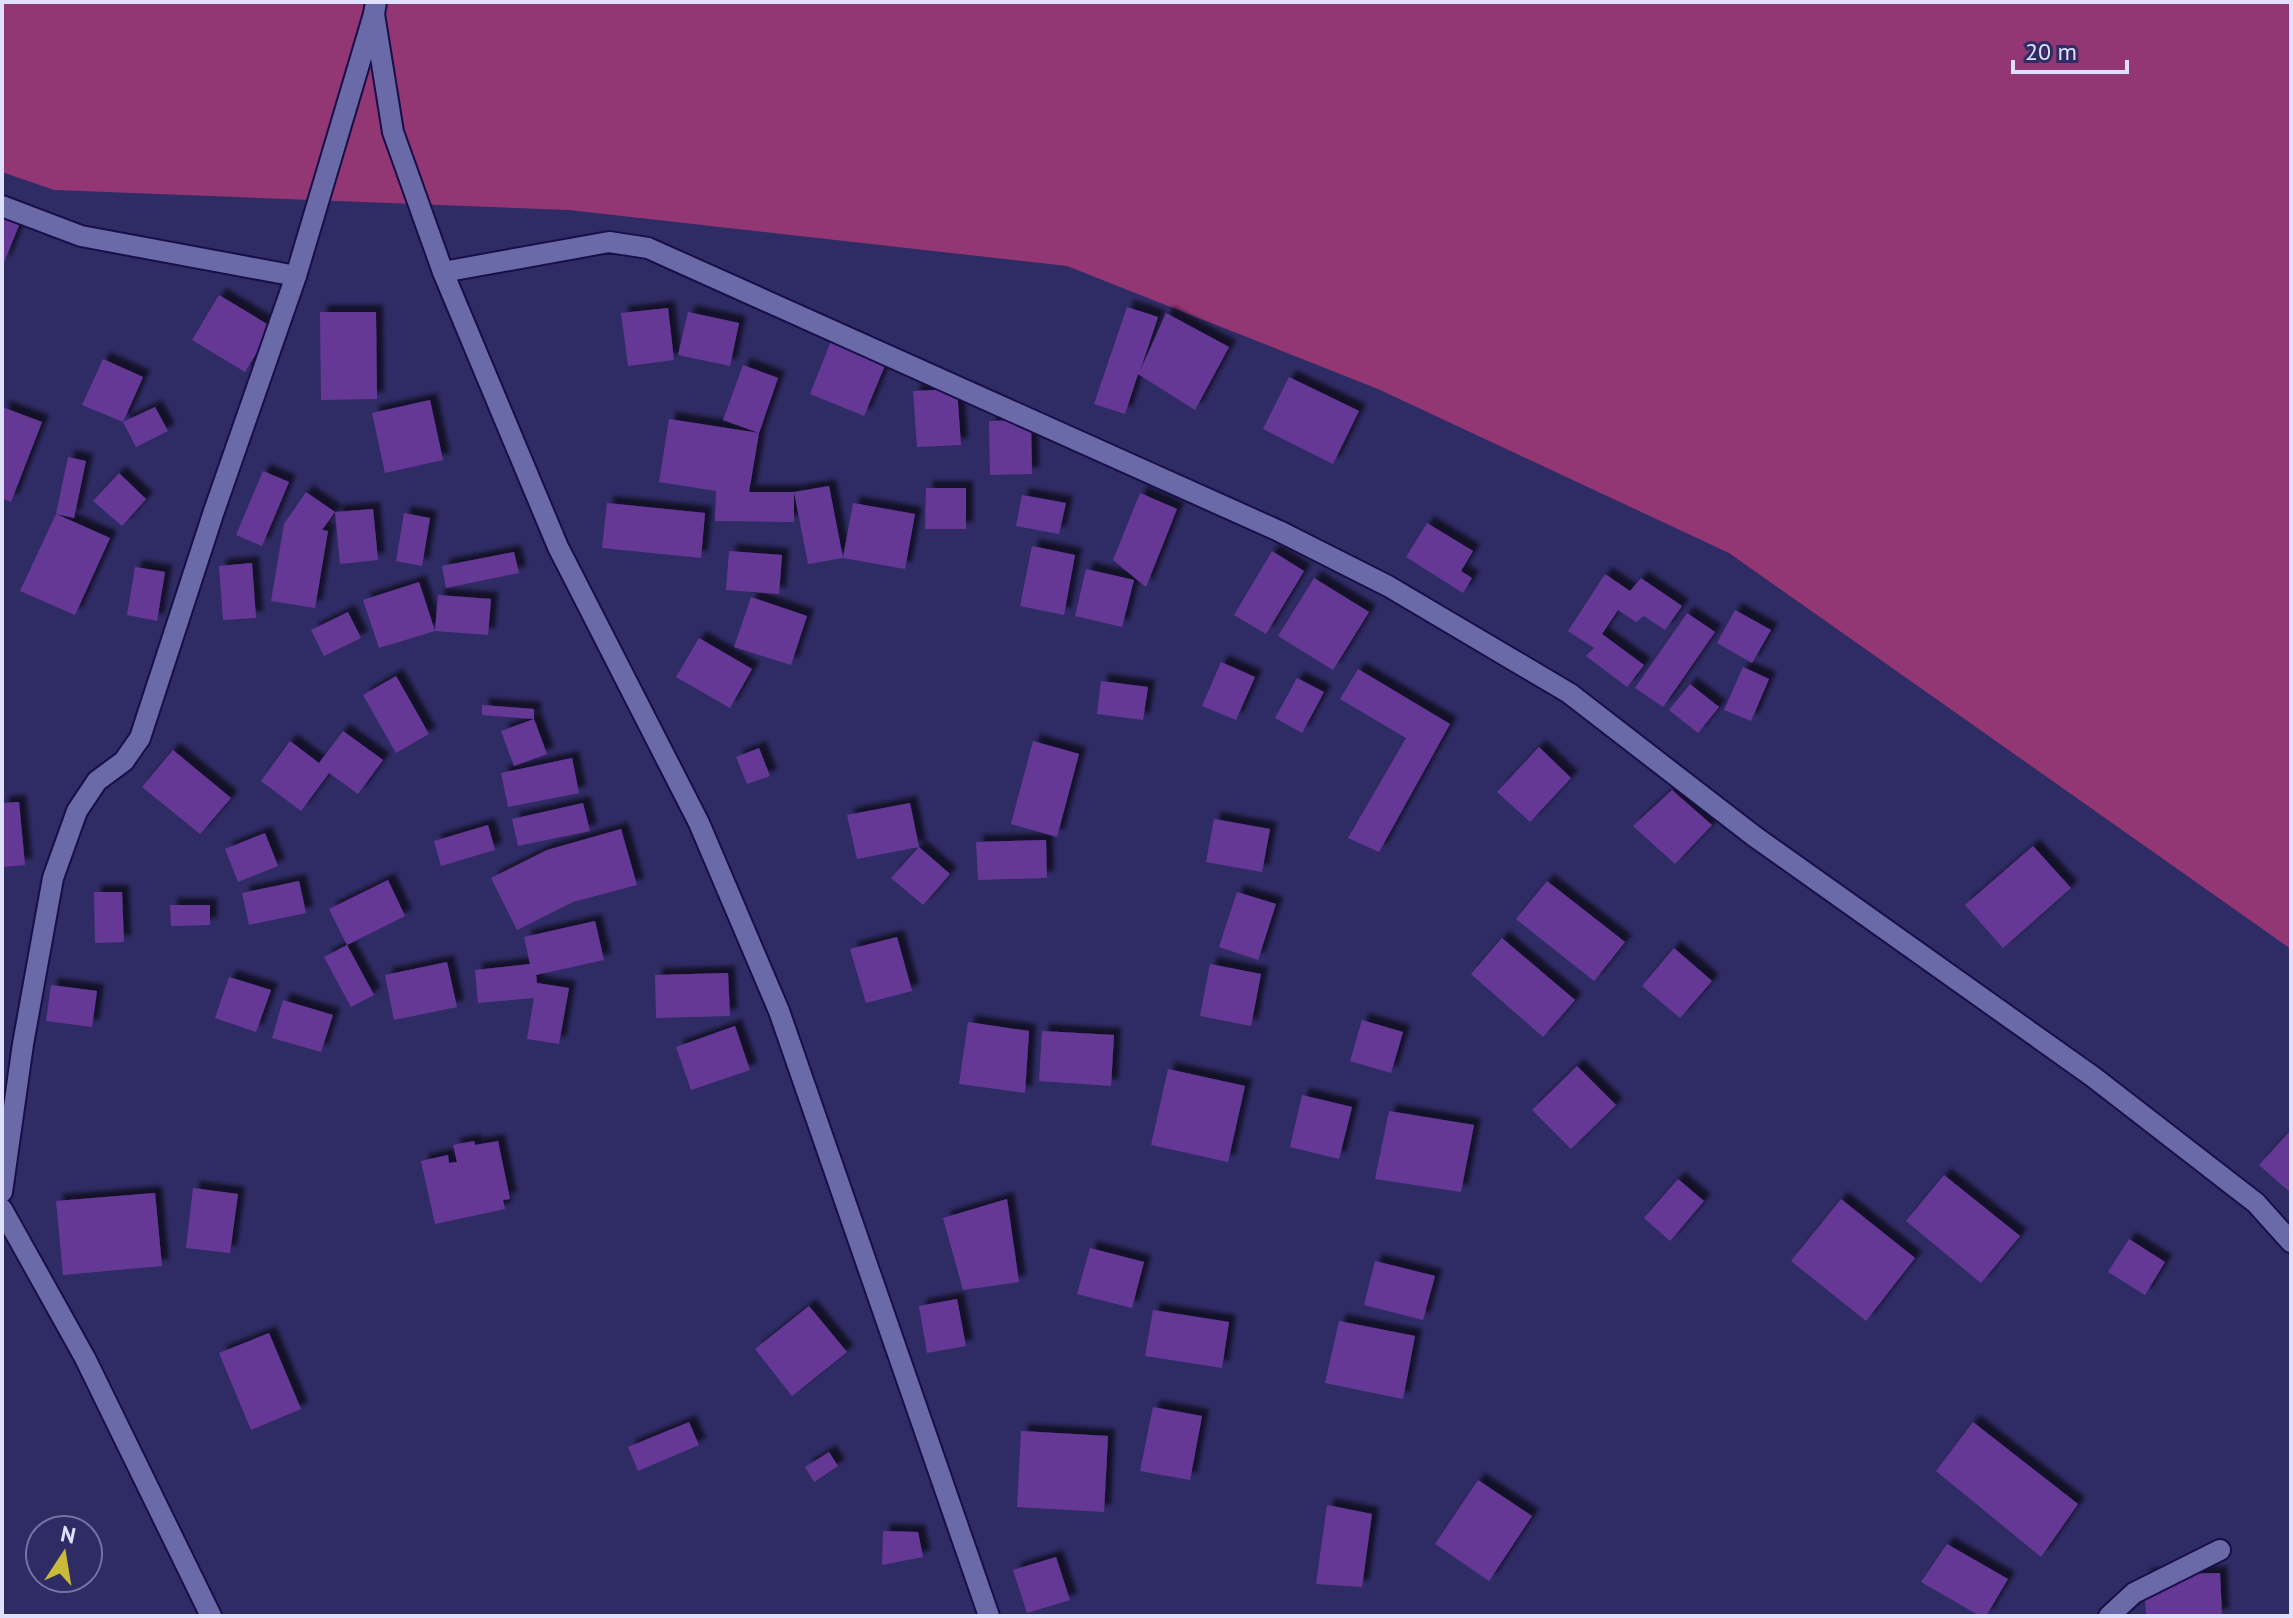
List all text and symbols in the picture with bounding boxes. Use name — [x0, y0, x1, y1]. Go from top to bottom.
scale bar — [2013, 24, 2127, 74]
text: 20 m — [2025, 36, 2077, 67]
north arrow — [24, 1514, 104, 1594]
text: N — [58, 1519, 78, 1550]

